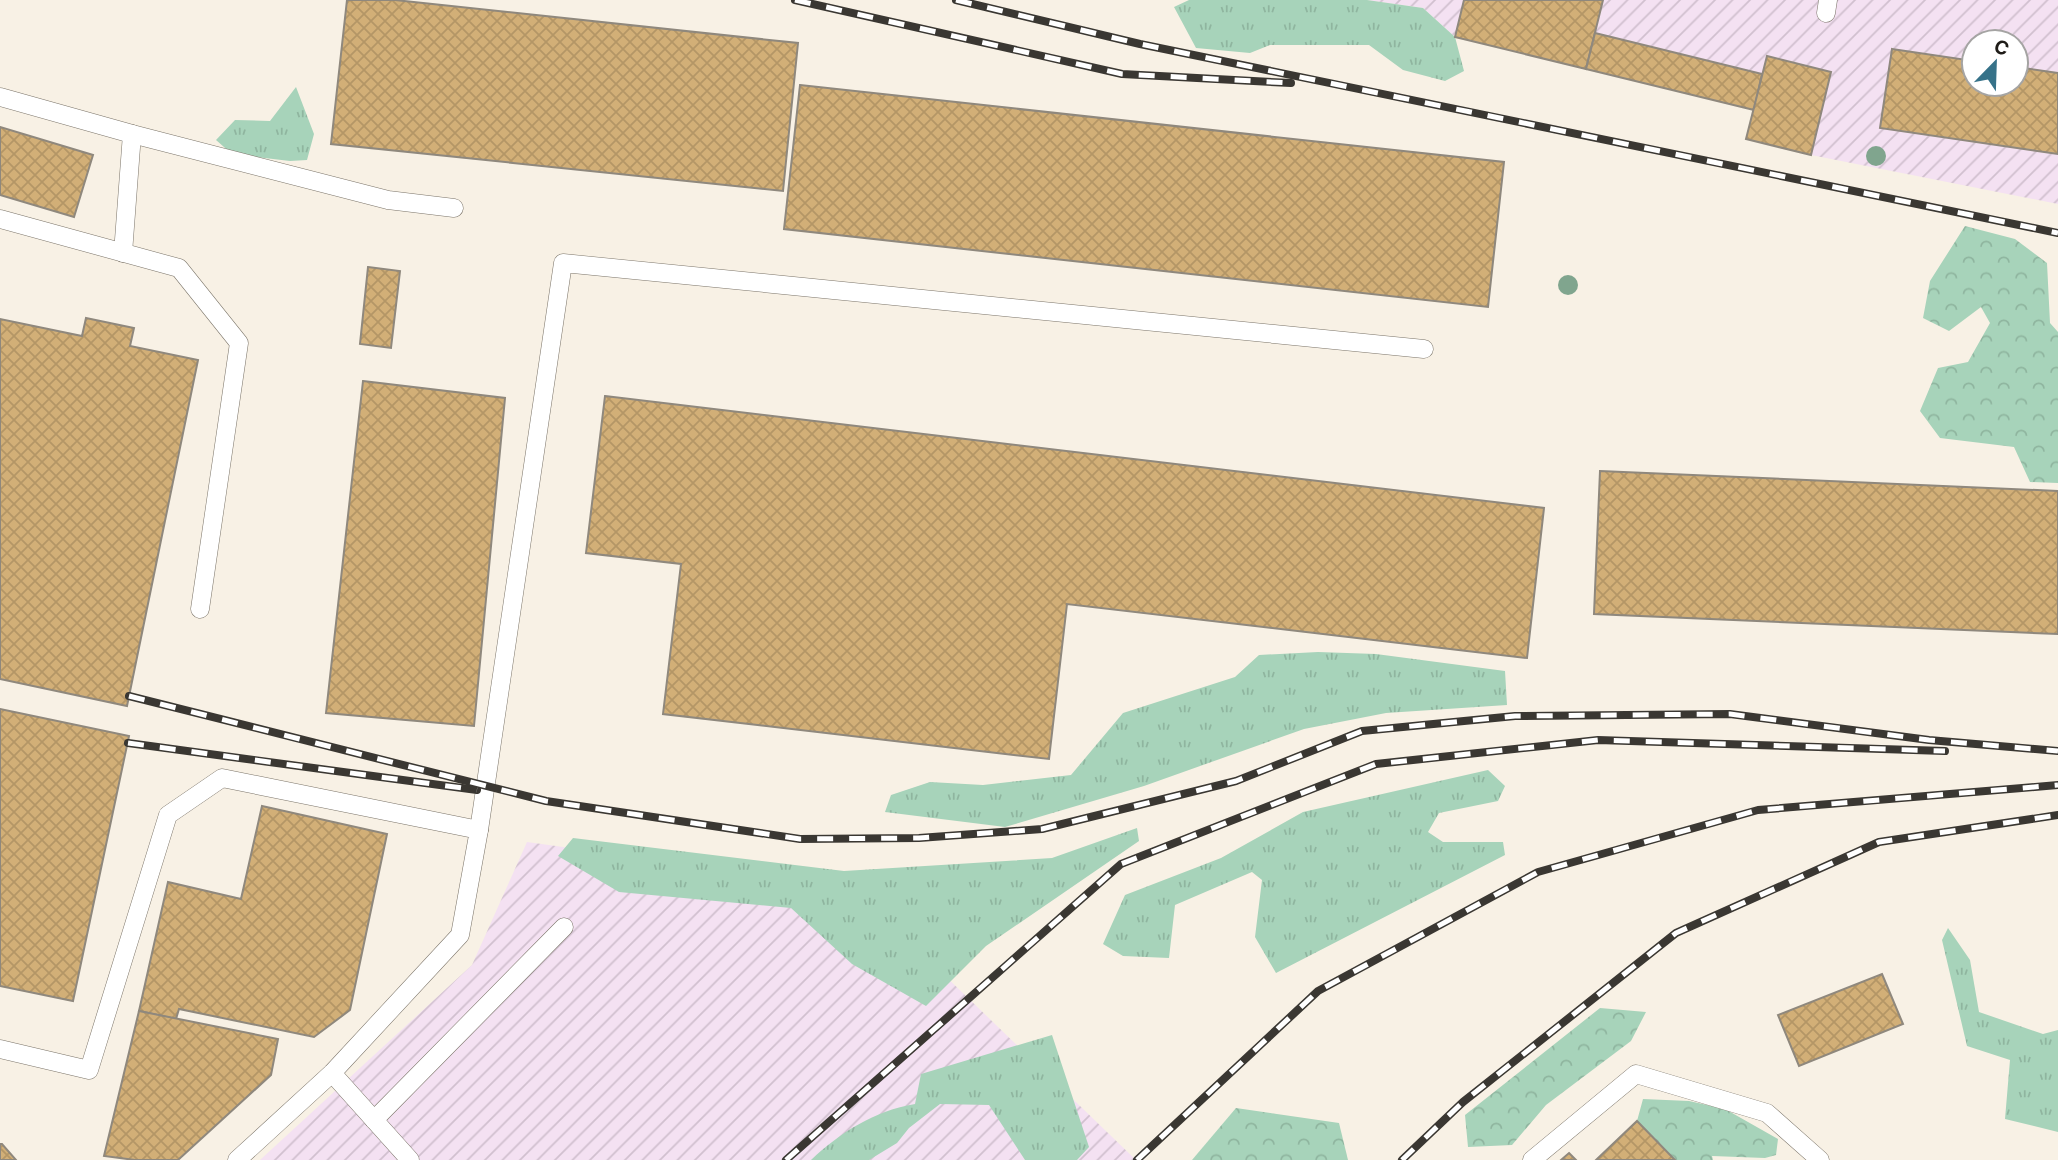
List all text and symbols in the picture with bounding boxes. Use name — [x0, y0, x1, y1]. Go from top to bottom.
north arrow — [1960, 28, 2030, 98]
text: С — [1990, 34, 2012, 61]

